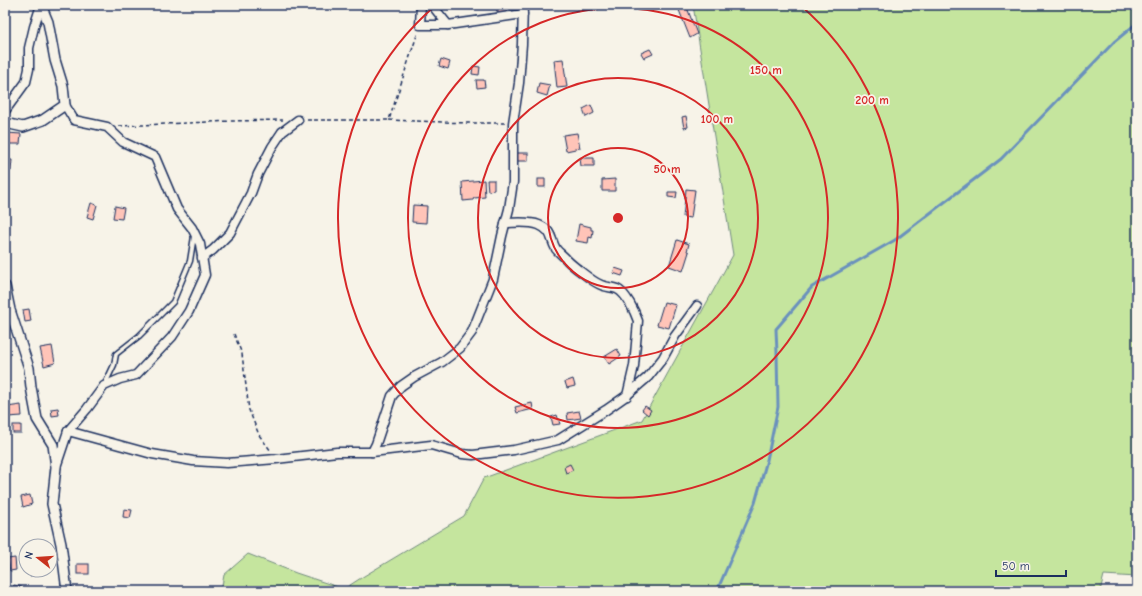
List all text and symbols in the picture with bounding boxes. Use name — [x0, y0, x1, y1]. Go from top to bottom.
text: 150 m — [750, 63, 782, 77]
text: 200 m — [855, 93, 889, 107]
text: 100 m — [701, 112, 733, 126]
text: 50 m — [653, 162, 681, 176]
centre of rings — [611, 211, 625, 225]
north arrow — [18, 538, 58, 578]
text: N — [22, 550, 36, 561]
scale bar — [996, 552, 1066, 578]
text: 50 m — [1002, 559, 1030, 573]

